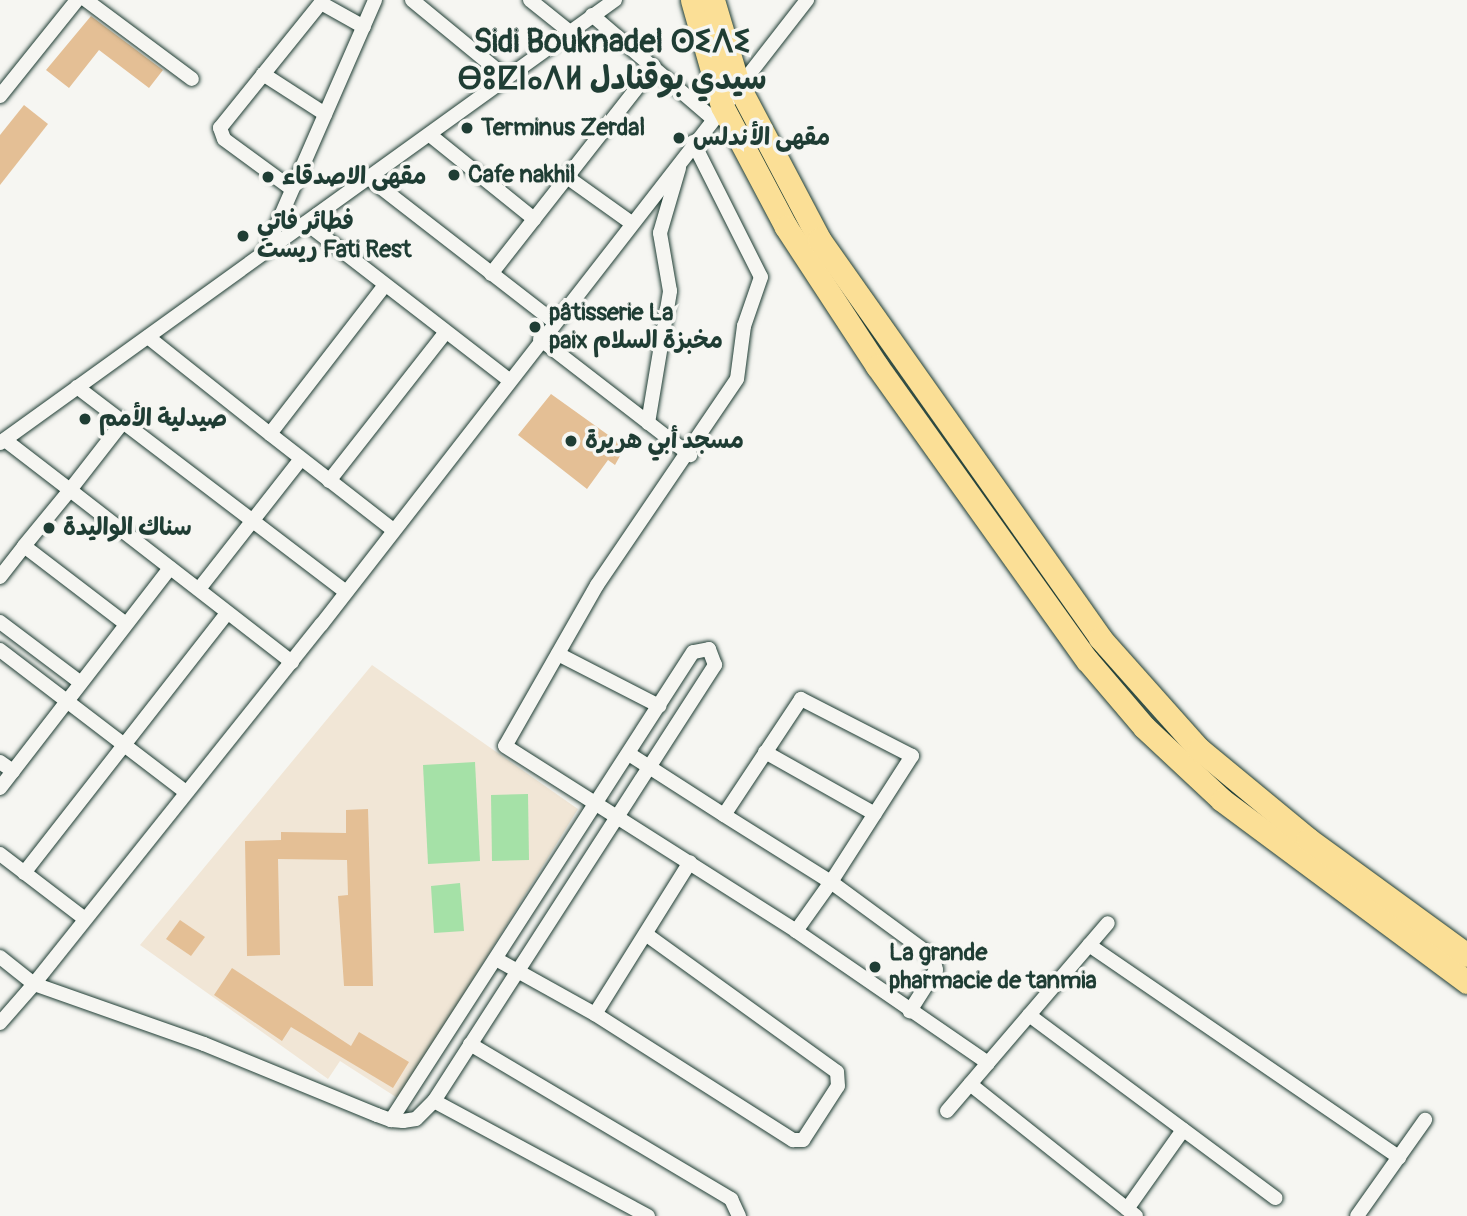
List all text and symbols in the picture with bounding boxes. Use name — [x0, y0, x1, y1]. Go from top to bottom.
district label: Sidi Bouknadel ⵙⵉⴷⵉ ⴱⵓⵇⵏⴰⴷⵍ سيدي بوقنادل — [457, 24, 767, 99]
place label: Terminus Zerdal — [481, 114, 645, 142]
marker: Terminus Zerdal — [459, 120, 475, 136]
place label: مقهى الأندلس — [693, 124, 830, 152]
marker: مقهى الأندلس — [671, 130, 687, 146]
place label: Cafe nakhil — [468, 161, 576, 189]
place label: مقهى الاصدقاء — [282, 163, 426, 191]
marker: Cafe nakhil — [446, 167, 462, 183]
marker: مقهى الاصدقاء — [260, 169, 276, 185]
place label: فطائر فاتي ريست Fati Rest — [257, 208, 411, 264]
marker: فطائر فاتي ريست Fati Rest — [235, 228, 251, 244]
place label: pâtisserie La paix مخبزة السلام — [549, 299, 723, 355]
marker: pâtisserie La paix مخبزة السلام — [527, 319, 543, 335]
place label: صيدلية الأمم — [99, 405, 227, 433]
marker: صيدلية الأمم — [77, 411, 93, 427]
place label: مسجد أبي هريرة — [585, 427, 744, 455]
marker: مسجد أبي هريرة — [563, 433, 579, 449]
place label: سناك الواليدة — [63, 514, 192, 542]
marker: سناك الواليدة — [41, 520, 57, 536]
place label: La grande pharmacie de tanmia — [889, 939, 1097, 995]
marker: La grande pharmacie de tanmia — [867, 959, 883, 975]

